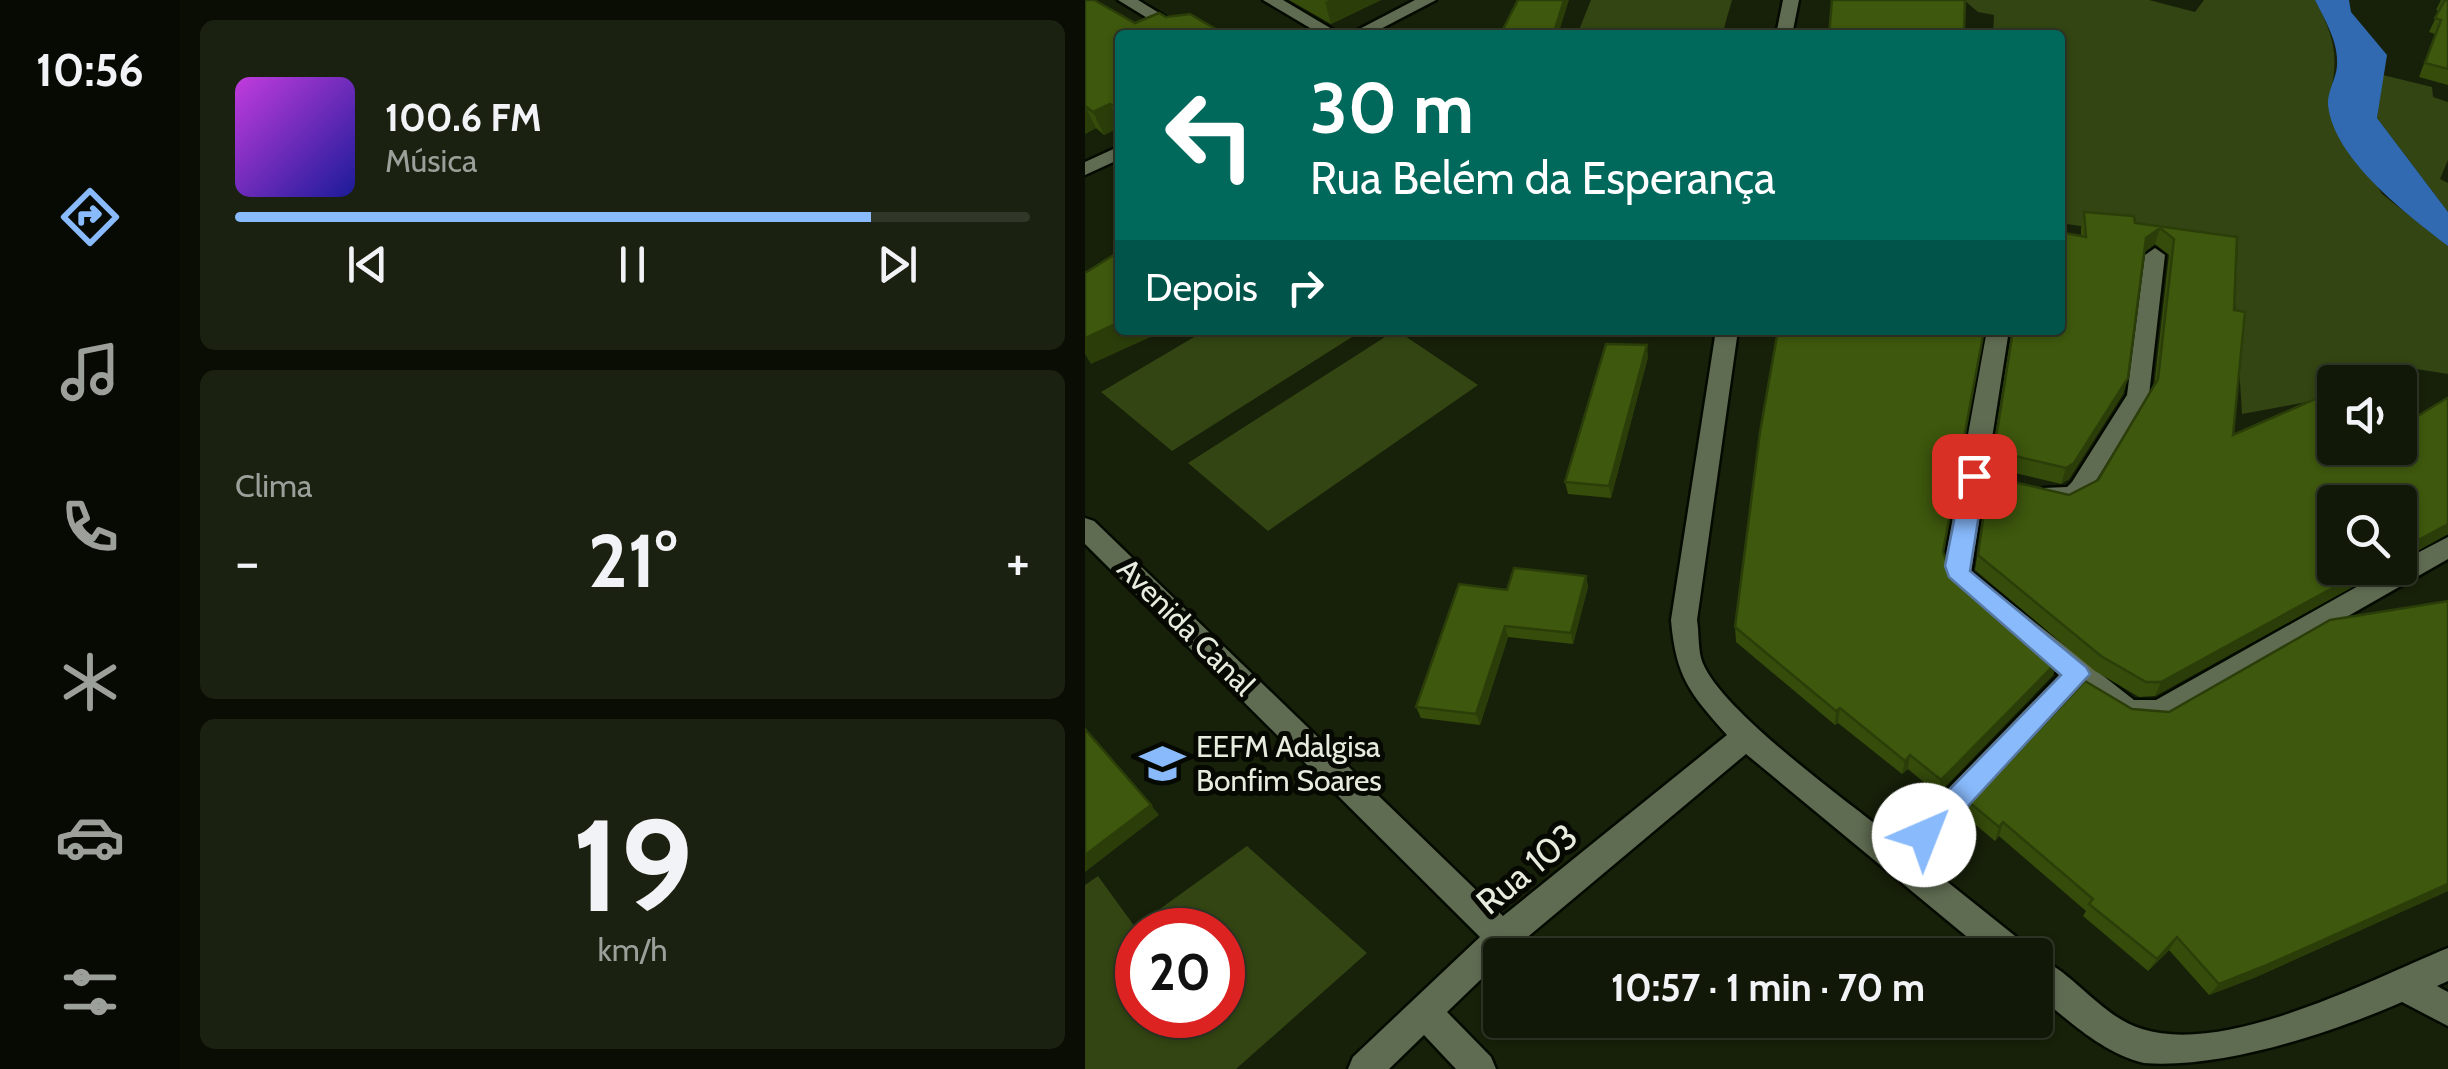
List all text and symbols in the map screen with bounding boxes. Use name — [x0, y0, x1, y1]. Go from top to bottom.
text: 10:56 — [36, 43, 144, 97]
text: 30 m — [1310, 65, 1474, 151]
icon: left — [1145, 70, 1275, 200]
text: 100.6 FM — [385, 94, 542, 141]
text: Música — [385, 141, 477, 180]
text: Rua Belém da Esperança — [1310, 151, 1776, 205]
icon: directions — [55, 182, 125, 252]
icon: previous — [340, 237, 395, 292]
icon: pause — [605, 237, 660, 292]
icon: next — [870, 237, 925, 292]
icon: right — [1278, 260, 1333, 315]
text: Depois — [1145, 264, 1258, 311]
icon: music — [55, 337, 125, 407]
map controls — [2317, 365, 2417, 585]
button: sound — [2317, 365, 2417, 465]
pin — [1932, 434, 2017, 519]
icon: arrive — [1947, 449, 2002, 504]
text: Clima — [235, 466, 312, 505]
button: search — [2317, 485, 2417, 585]
icon: phone — [55, 492, 125, 562]
text: 21° — [588, 515, 677, 606]
text: − — [235, 528, 259, 595]
text: + — [1006, 528, 1030, 595]
street label: Avenida Canal — [1110, 550, 1263, 703]
icon: climate — [55, 647, 125, 717]
place label: EEFM Adalgisa Bonfim Soares — [1196, 728, 1382, 799]
school or university icon: EEFM Adalgisa Bonfim Soares — [1139, 740, 1187, 788]
position arrow — [1872, 783, 1976, 887]
text: 19 — [572, 786, 693, 944]
icon: car — [55, 802, 125, 872]
street label: Rua 103 — [1467, 814, 1586, 923]
speed limit sign: 20 — [1115, 908, 1245, 1038]
text: km/h — [597, 930, 668, 969]
icon: filters — [55, 957, 125, 1027]
text: 10:57 · 1 min · 70 m — [1611, 964, 1925, 1011]

